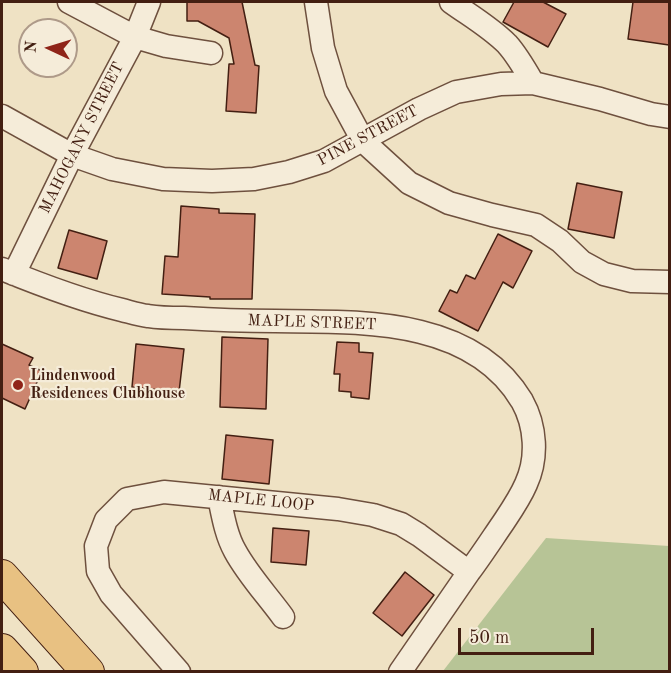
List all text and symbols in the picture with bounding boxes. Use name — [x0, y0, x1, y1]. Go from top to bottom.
north arrow — [18, 18, 78, 78]
text: N — [24, 40, 40, 54]
street label: MAHOGANY STREET — [35, 59, 129, 217]
street label: PINE STREET — [314, 101, 422, 171]
street label: MAPLE STREET — [247, 311, 377, 335]
place label: Lindenwood Residences Clubhouse — [30, 366, 185, 404]
marker: Lindenwood Residences Clubhouse — [11, 378, 25, 392]
street label: MAPLE LOOP — [207, 486, 315, 516]
scale bar — [461, 616, 598, 654]
text: 50 m — [469, 629, 509, 647]

